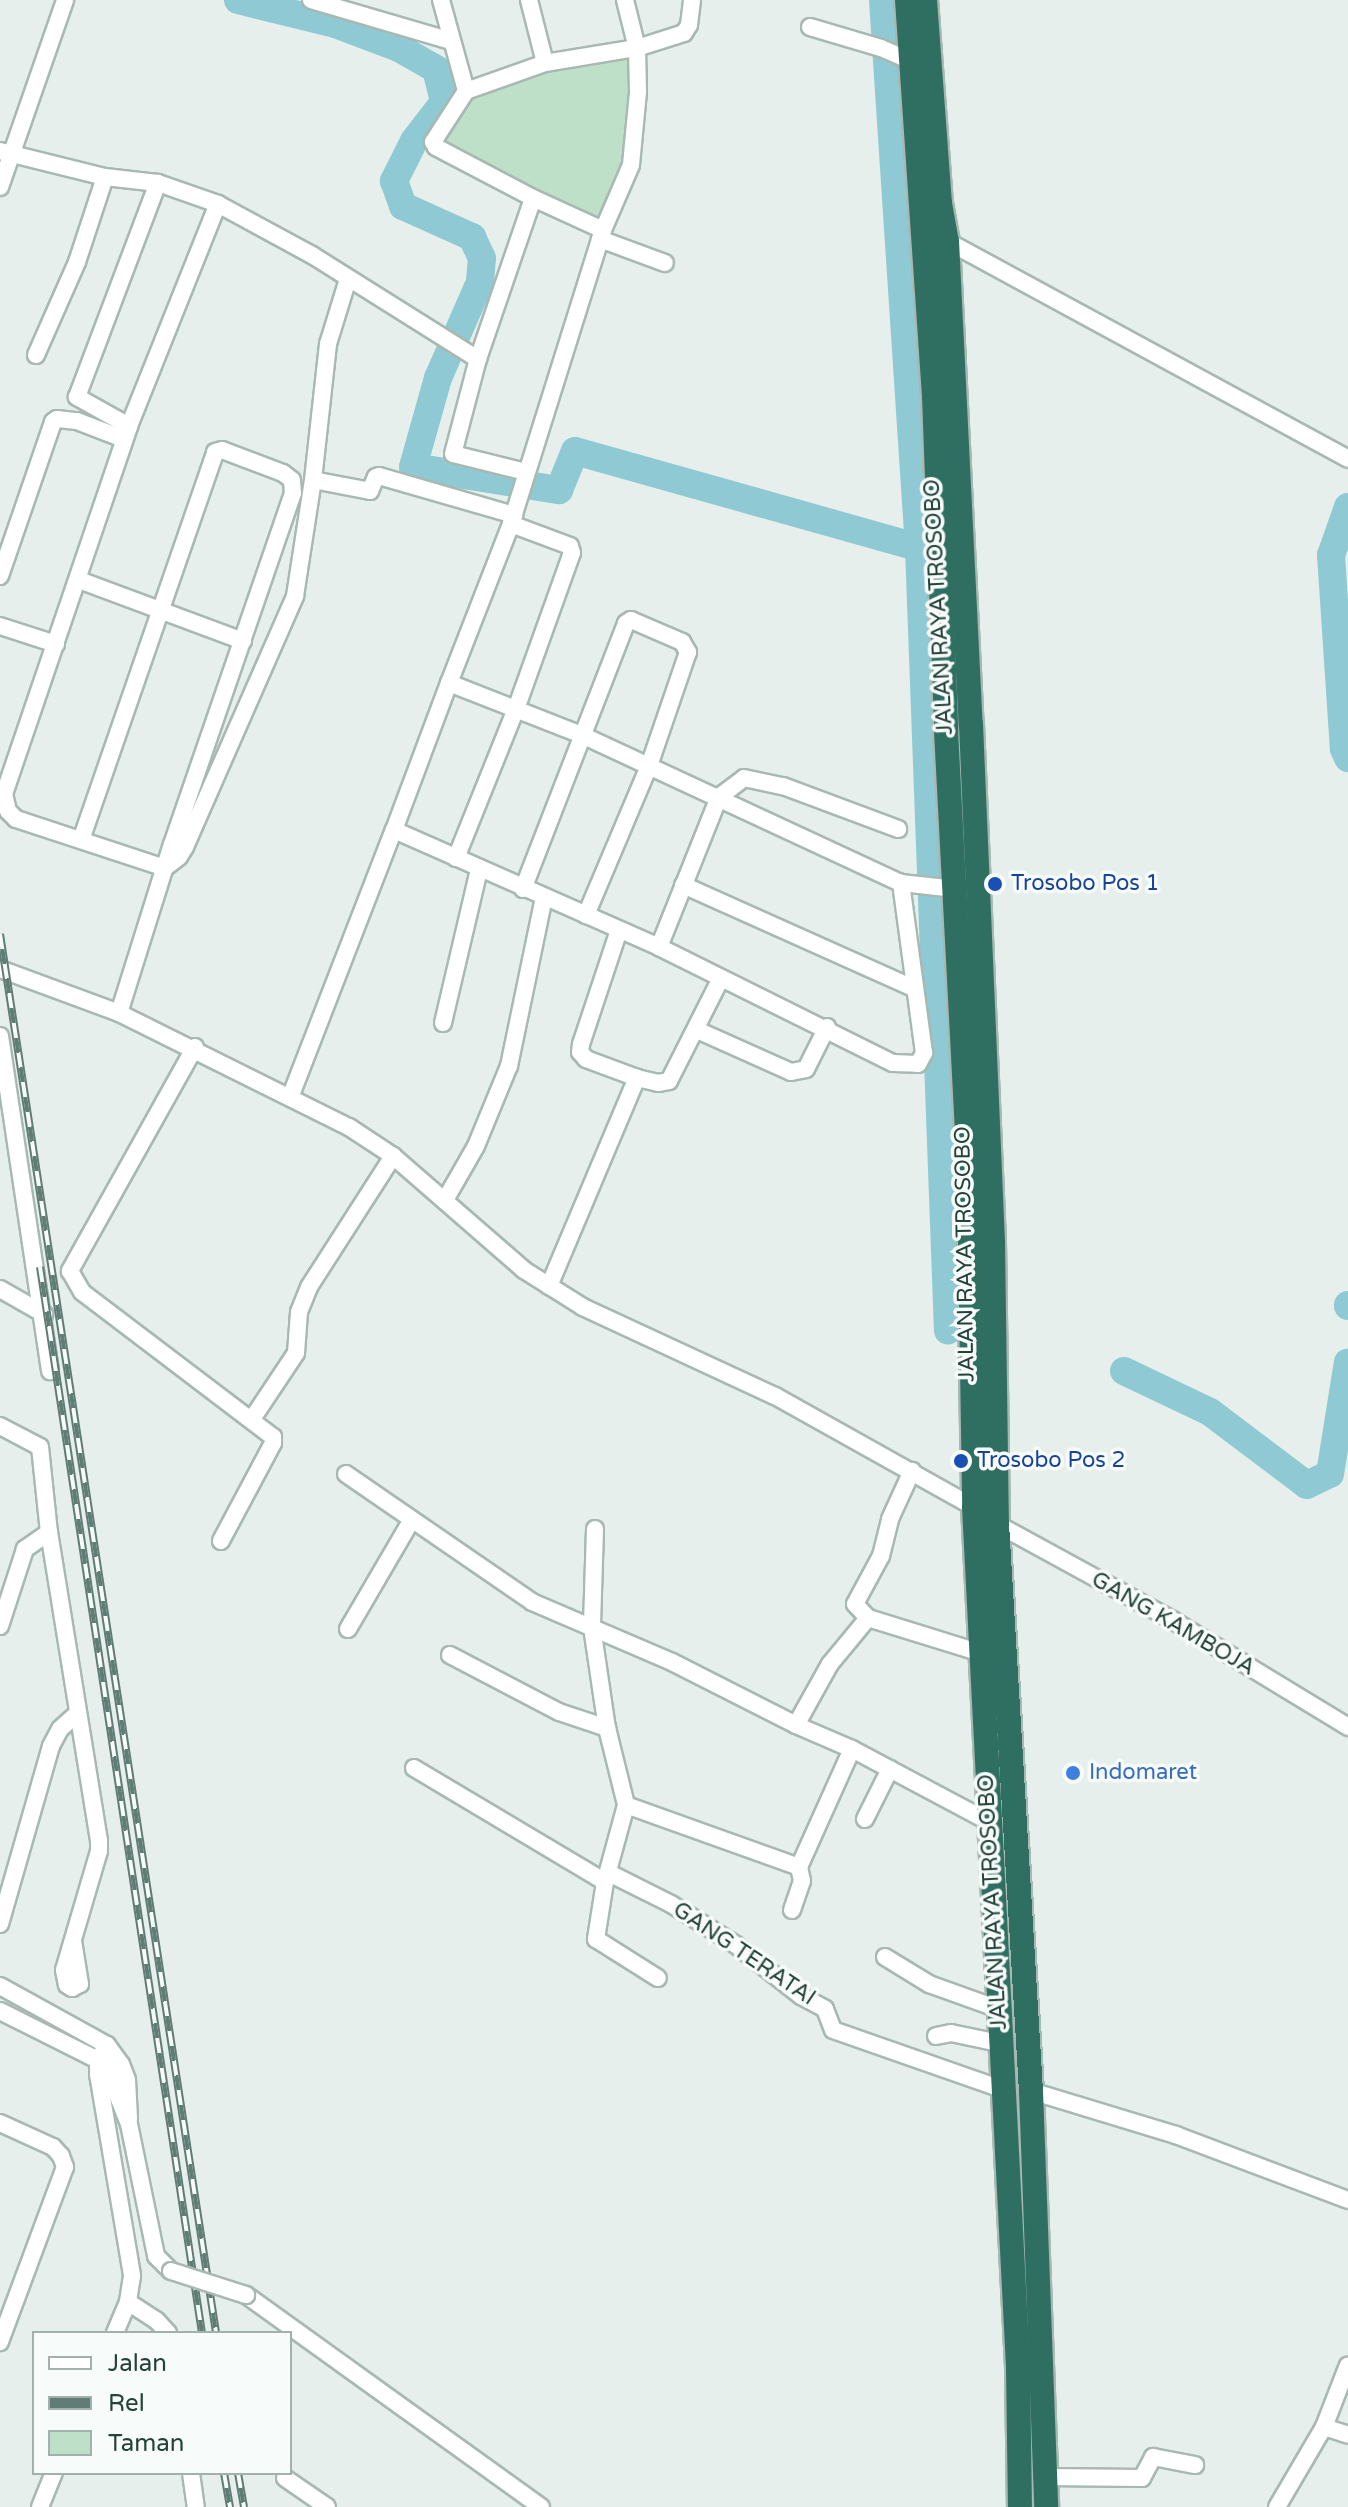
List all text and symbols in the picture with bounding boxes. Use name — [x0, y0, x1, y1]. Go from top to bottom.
street label: JALAN RAYA TROSOBO — [919, 479, 959, 735]
place label: Trosobo Pos 1 — [1011, 871, 1159, 897]
marker: Trosobo Pos 1 — [986, 875, 1004, 893]
street label: JALAN RAYA TROSOBO — [950, 1126, 980, 1382]
place label: Trosobo Pos 2 — [977, 1448, 1125, 1474]
marker: Trosobo Pos 2 — [952, 1452, 970, 1470]
street label: GANG KAMBOJA — [1087, 1566, 1259, 1682]
place label: Indomaret — [1089, 1760, 1197, 1786]
marker: Indomaret — [1064, 1764, 1082, 1782]
street label: JALAN RAYA TROSOBO — [973, 1774, 1013, 2030]
street label: GANG TERATAI — [668, 1897, 820, 2011]
legend — [32, 2331, 292, 2475]
text: Jalan — [108, 2349, 167, 2378]
text: Rel — [108, 2389, 145, 2418]
text: Taman — [108, 2429, 184, 2458]

